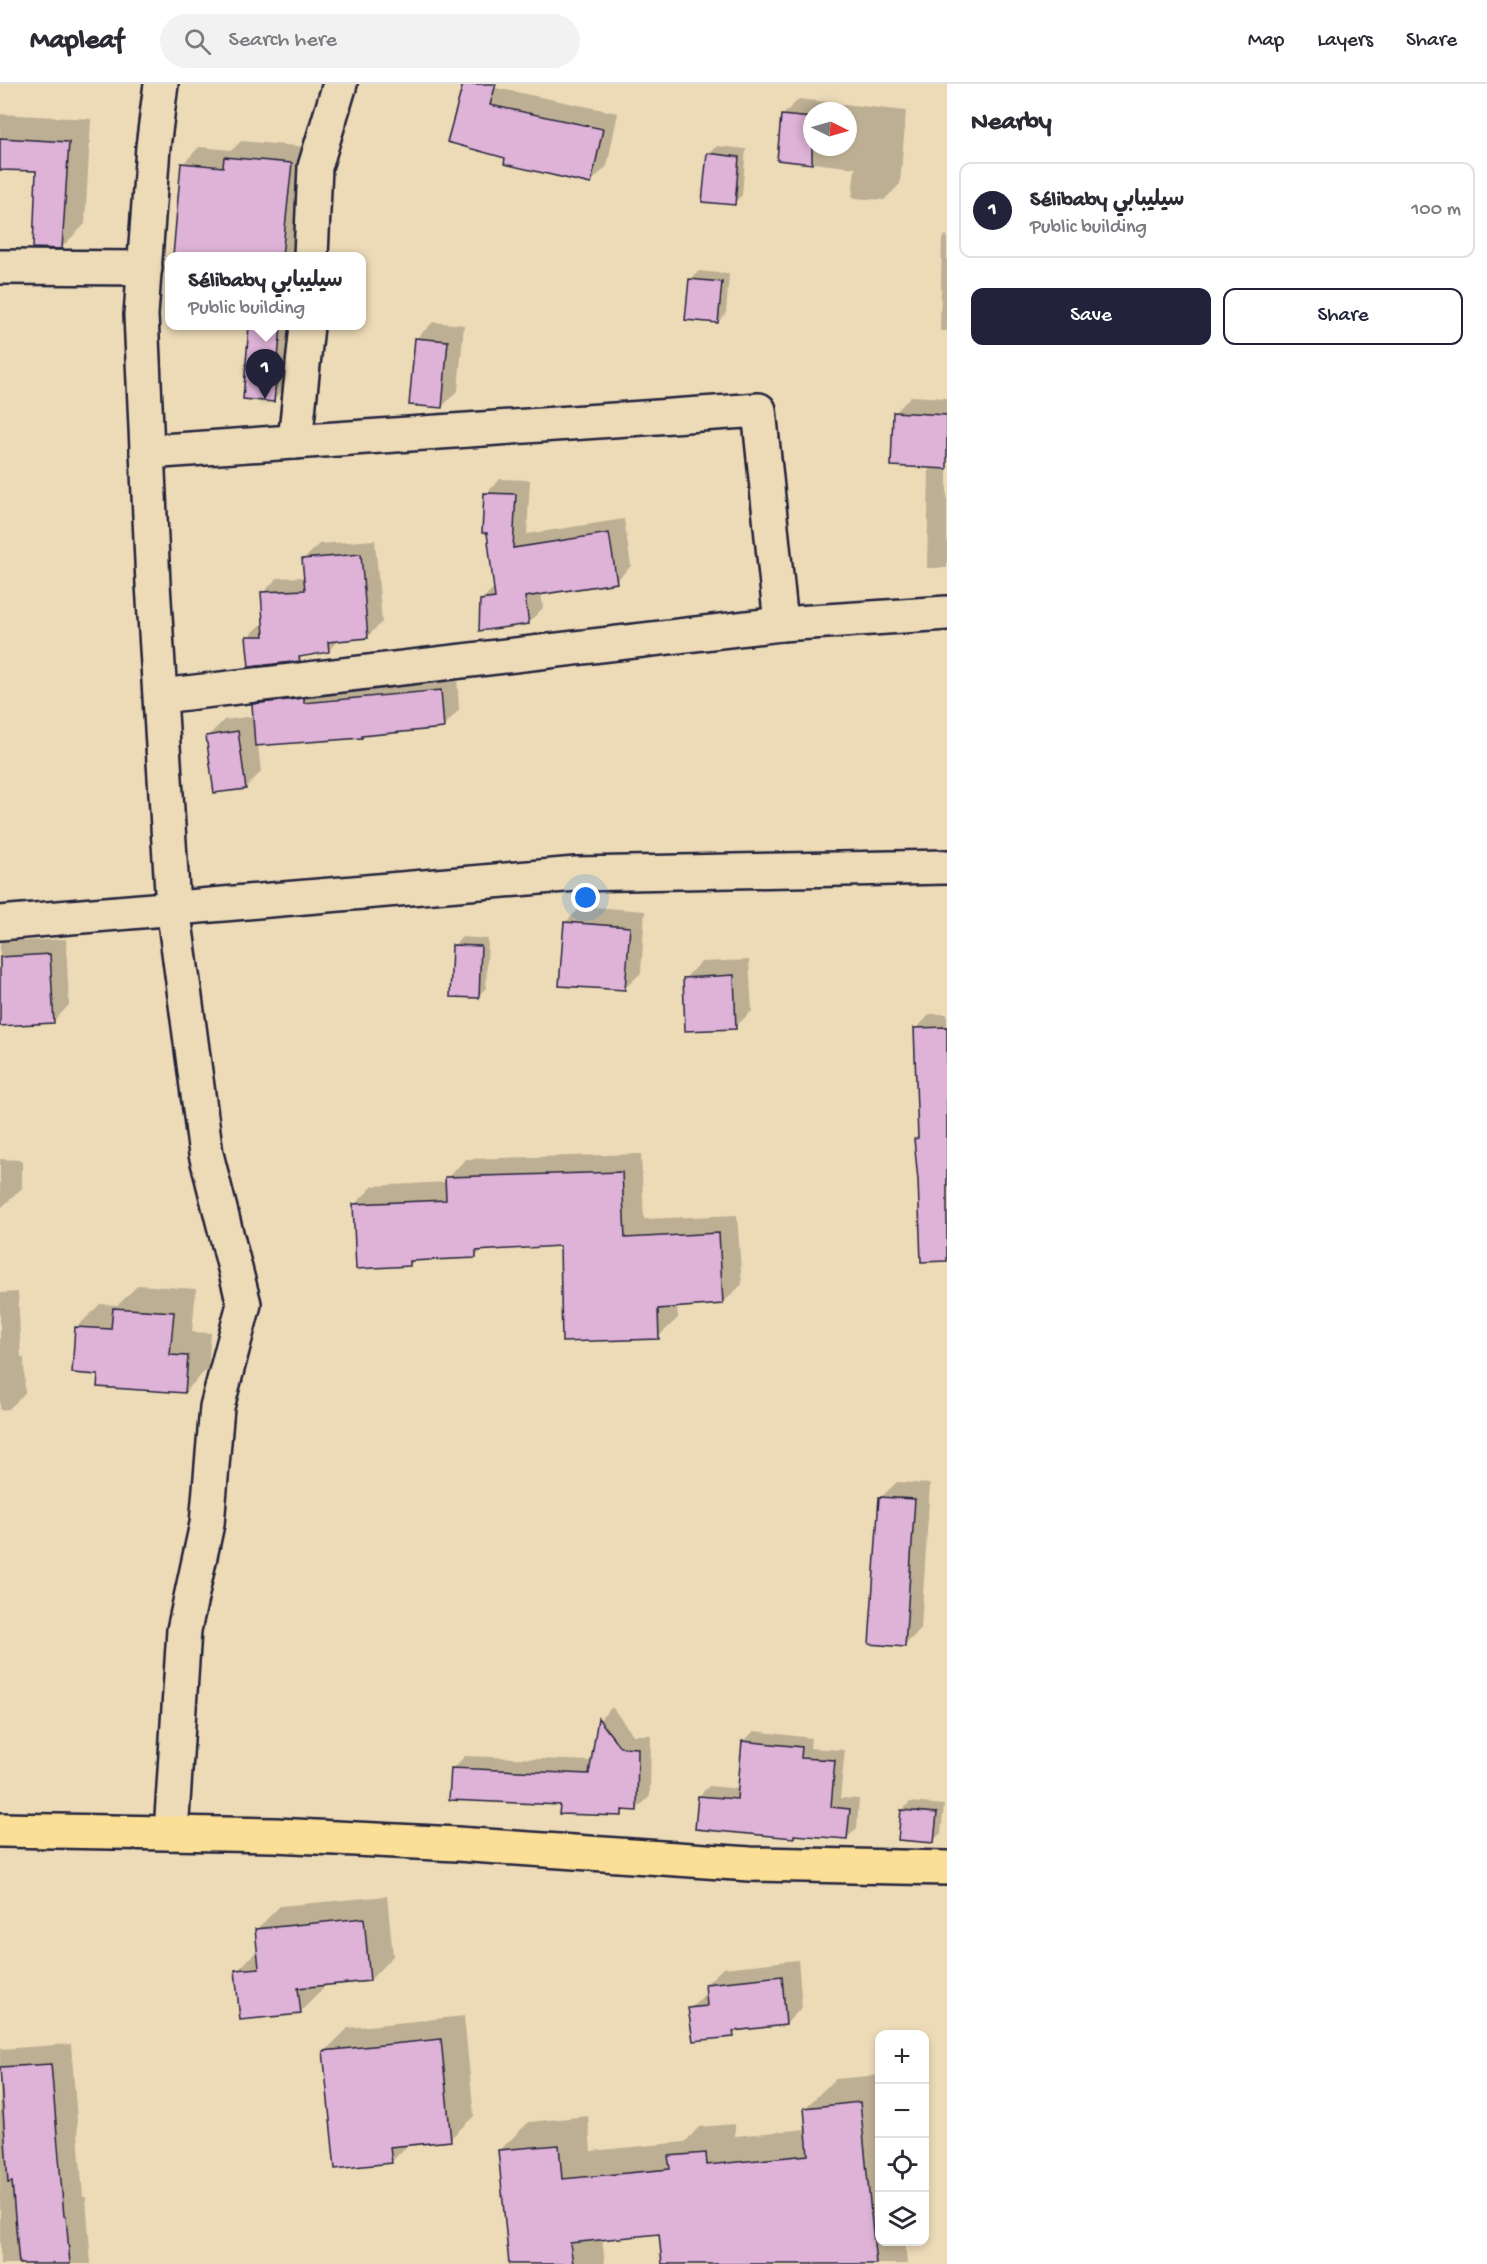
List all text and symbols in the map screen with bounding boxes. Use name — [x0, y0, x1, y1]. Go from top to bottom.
search box — [160, 14, 580, 68]
text: Mapleaf — [30, 25, 124, 58]
icon: search — [181, 25, 214, 58]
text: Search here — [229, 28, 337, 54]
text: Map — [1248, 29, 1284, 54]
text: Layers — [1317, 29, 1373, 54]
text: Share — [1406, 29, 1457, 54]
north arrow — [803, 102, 857, 156]
text: Nearby — [971, 108, 1052, 139]
text: Sélibaby سيليبابي — [1030, 188, 1184, 214]
text: 1 — [988, 199, 997, 222]
text: 100 m — [1411, 199, 1461, 222]
text: Public building — [1030, 217, 1147, 240]
popup — [165, 252, 366, 330]
text: Sélibaby سيليبابي — [188, 269, 343, 295]
button: Save — [971, 288, 1211, 345]
button: Share — [1223, 288, 1463, 345]
text: Public building — [188, 298, 305, 321]
pin: 1 — [246, 350, 284, 399]
your location — [571, 883, 600, 912]
map controls — [875, 2030, 929, 2246]
button: + — [875, 2030, 929, 2084]
button: − — [875, 2084, 929, 2138]
button: locate — [875, 2138, 929, 2192]
button: layers — [875, 2192, 929, 2246]

